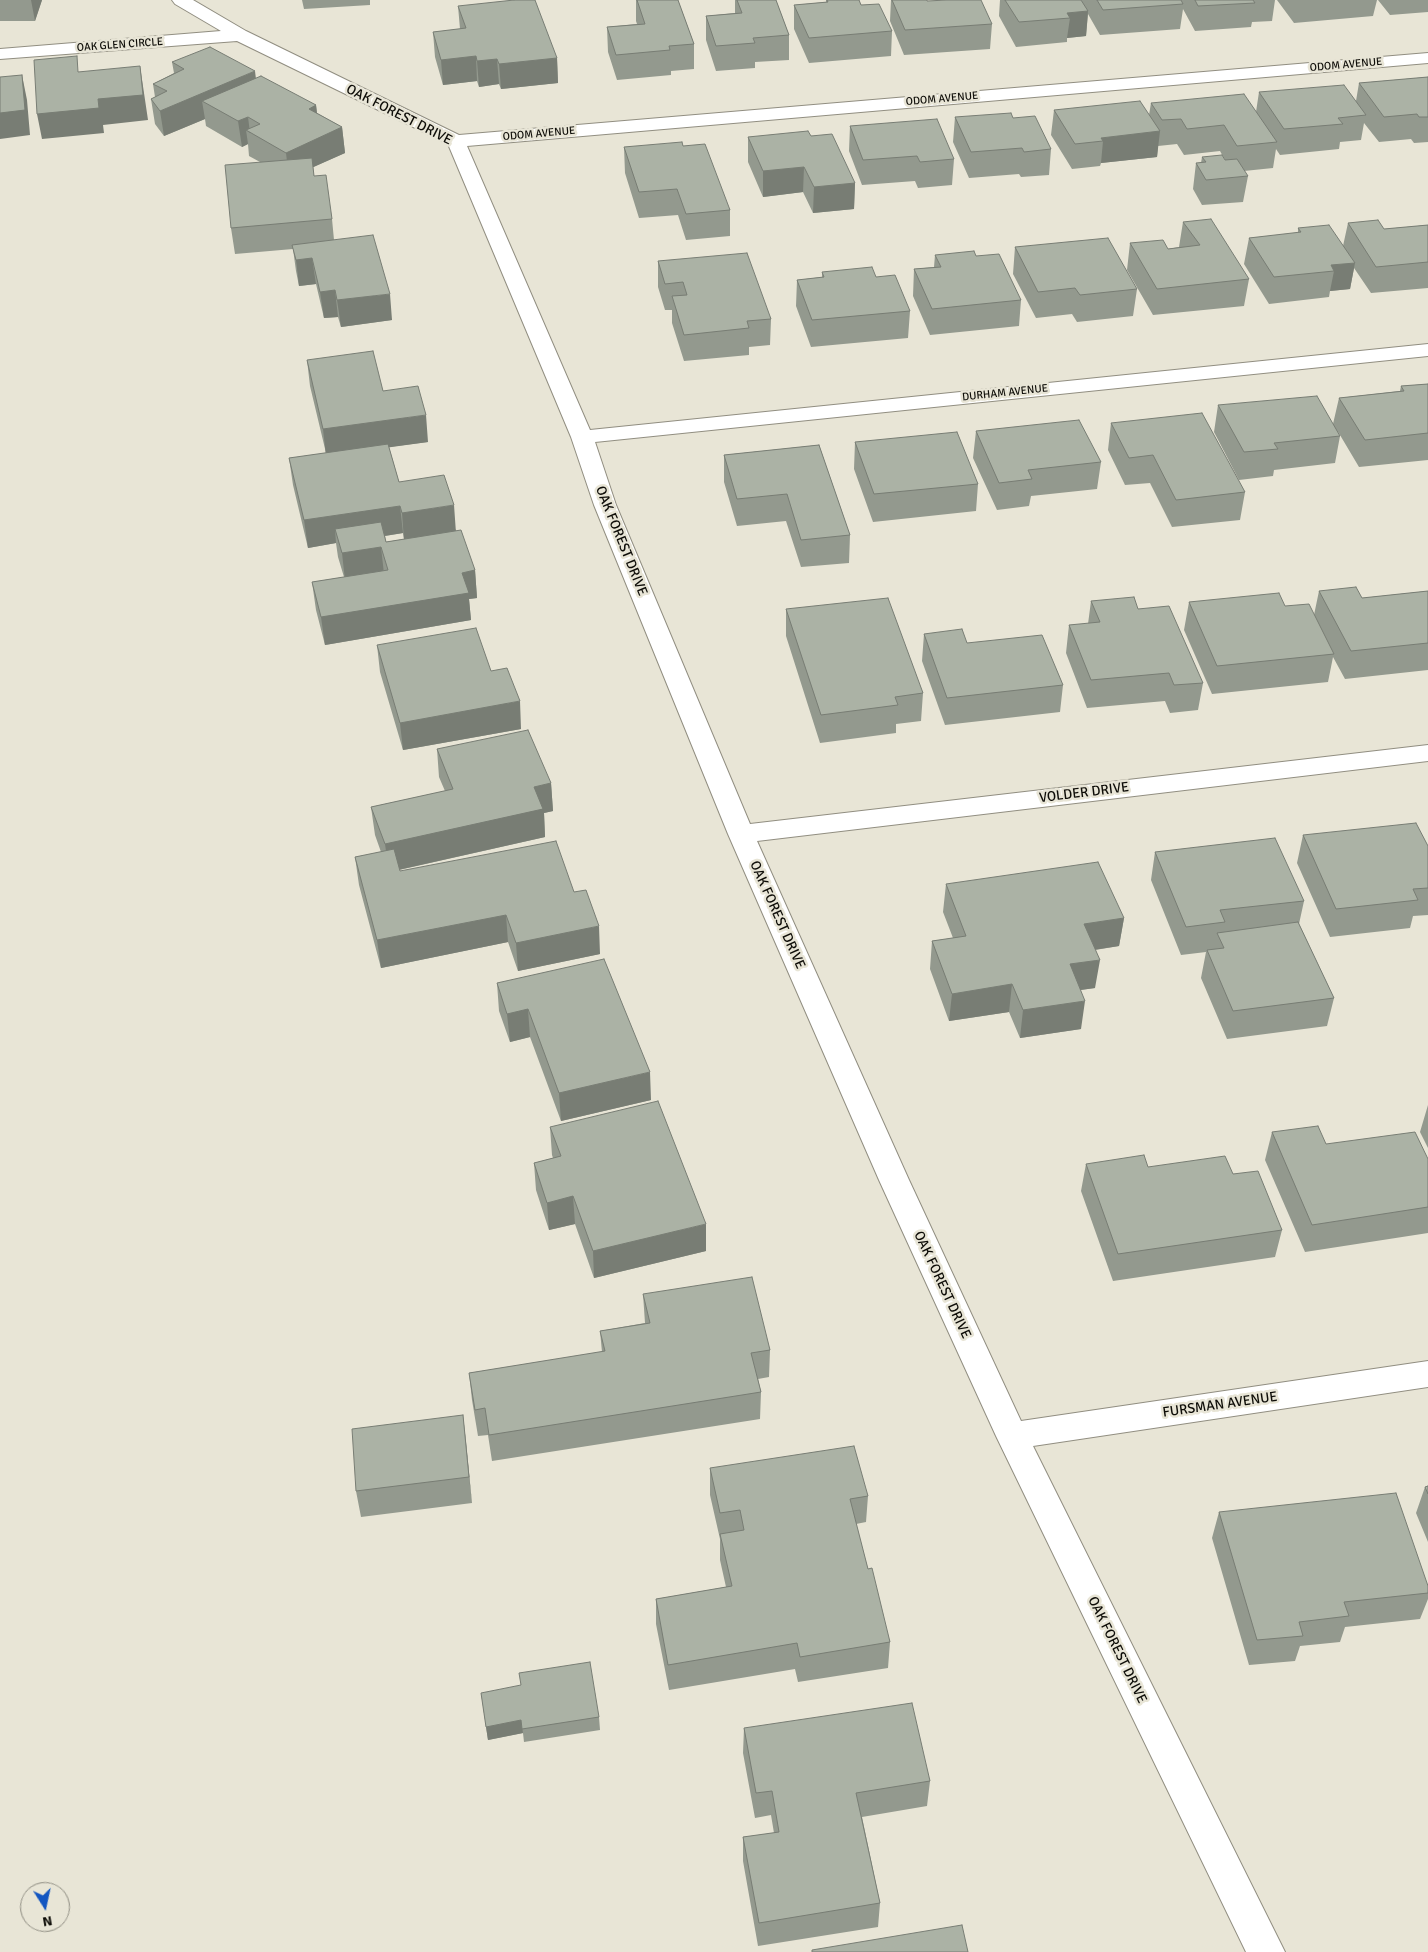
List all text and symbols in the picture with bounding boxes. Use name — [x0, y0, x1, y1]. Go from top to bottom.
street label: OAK GLEN CIRCLE — [76, 35, 164, 55]
street label: ODOM AVENUE — [1309, 55, 1383, 75]
street label: OAK FOREST DRIVE — [343, 81, 455, 149]
street label: ODOM AVENUE — [905, 89, 979, 109]
street label: ODOM AVENUE — [502, 124, 576, 144]
street label: DURHAM AVENUE — [961, 382, 1049, 404]
street label: OAK FOREST DRIVE — [591, 484, 651, 598]
street label: VOLDER DRIVE — [1038, 779, 1130, 807]
street label: OAK FOREST DRIVE — [746, 858, 808, 972]
street label: OAK FOREST DRIVE — [910, 1229, 974, 1341]
street label: FURSMAN AVENUE — [1162, 1389, 1278, 1421]
street label: OAK FOREST DRIVE — [1084, 1594, 1150, 1706]
north arrow — [20, 1882, 70, 1932]
text: N — [41, 1912, 54, 1930]

